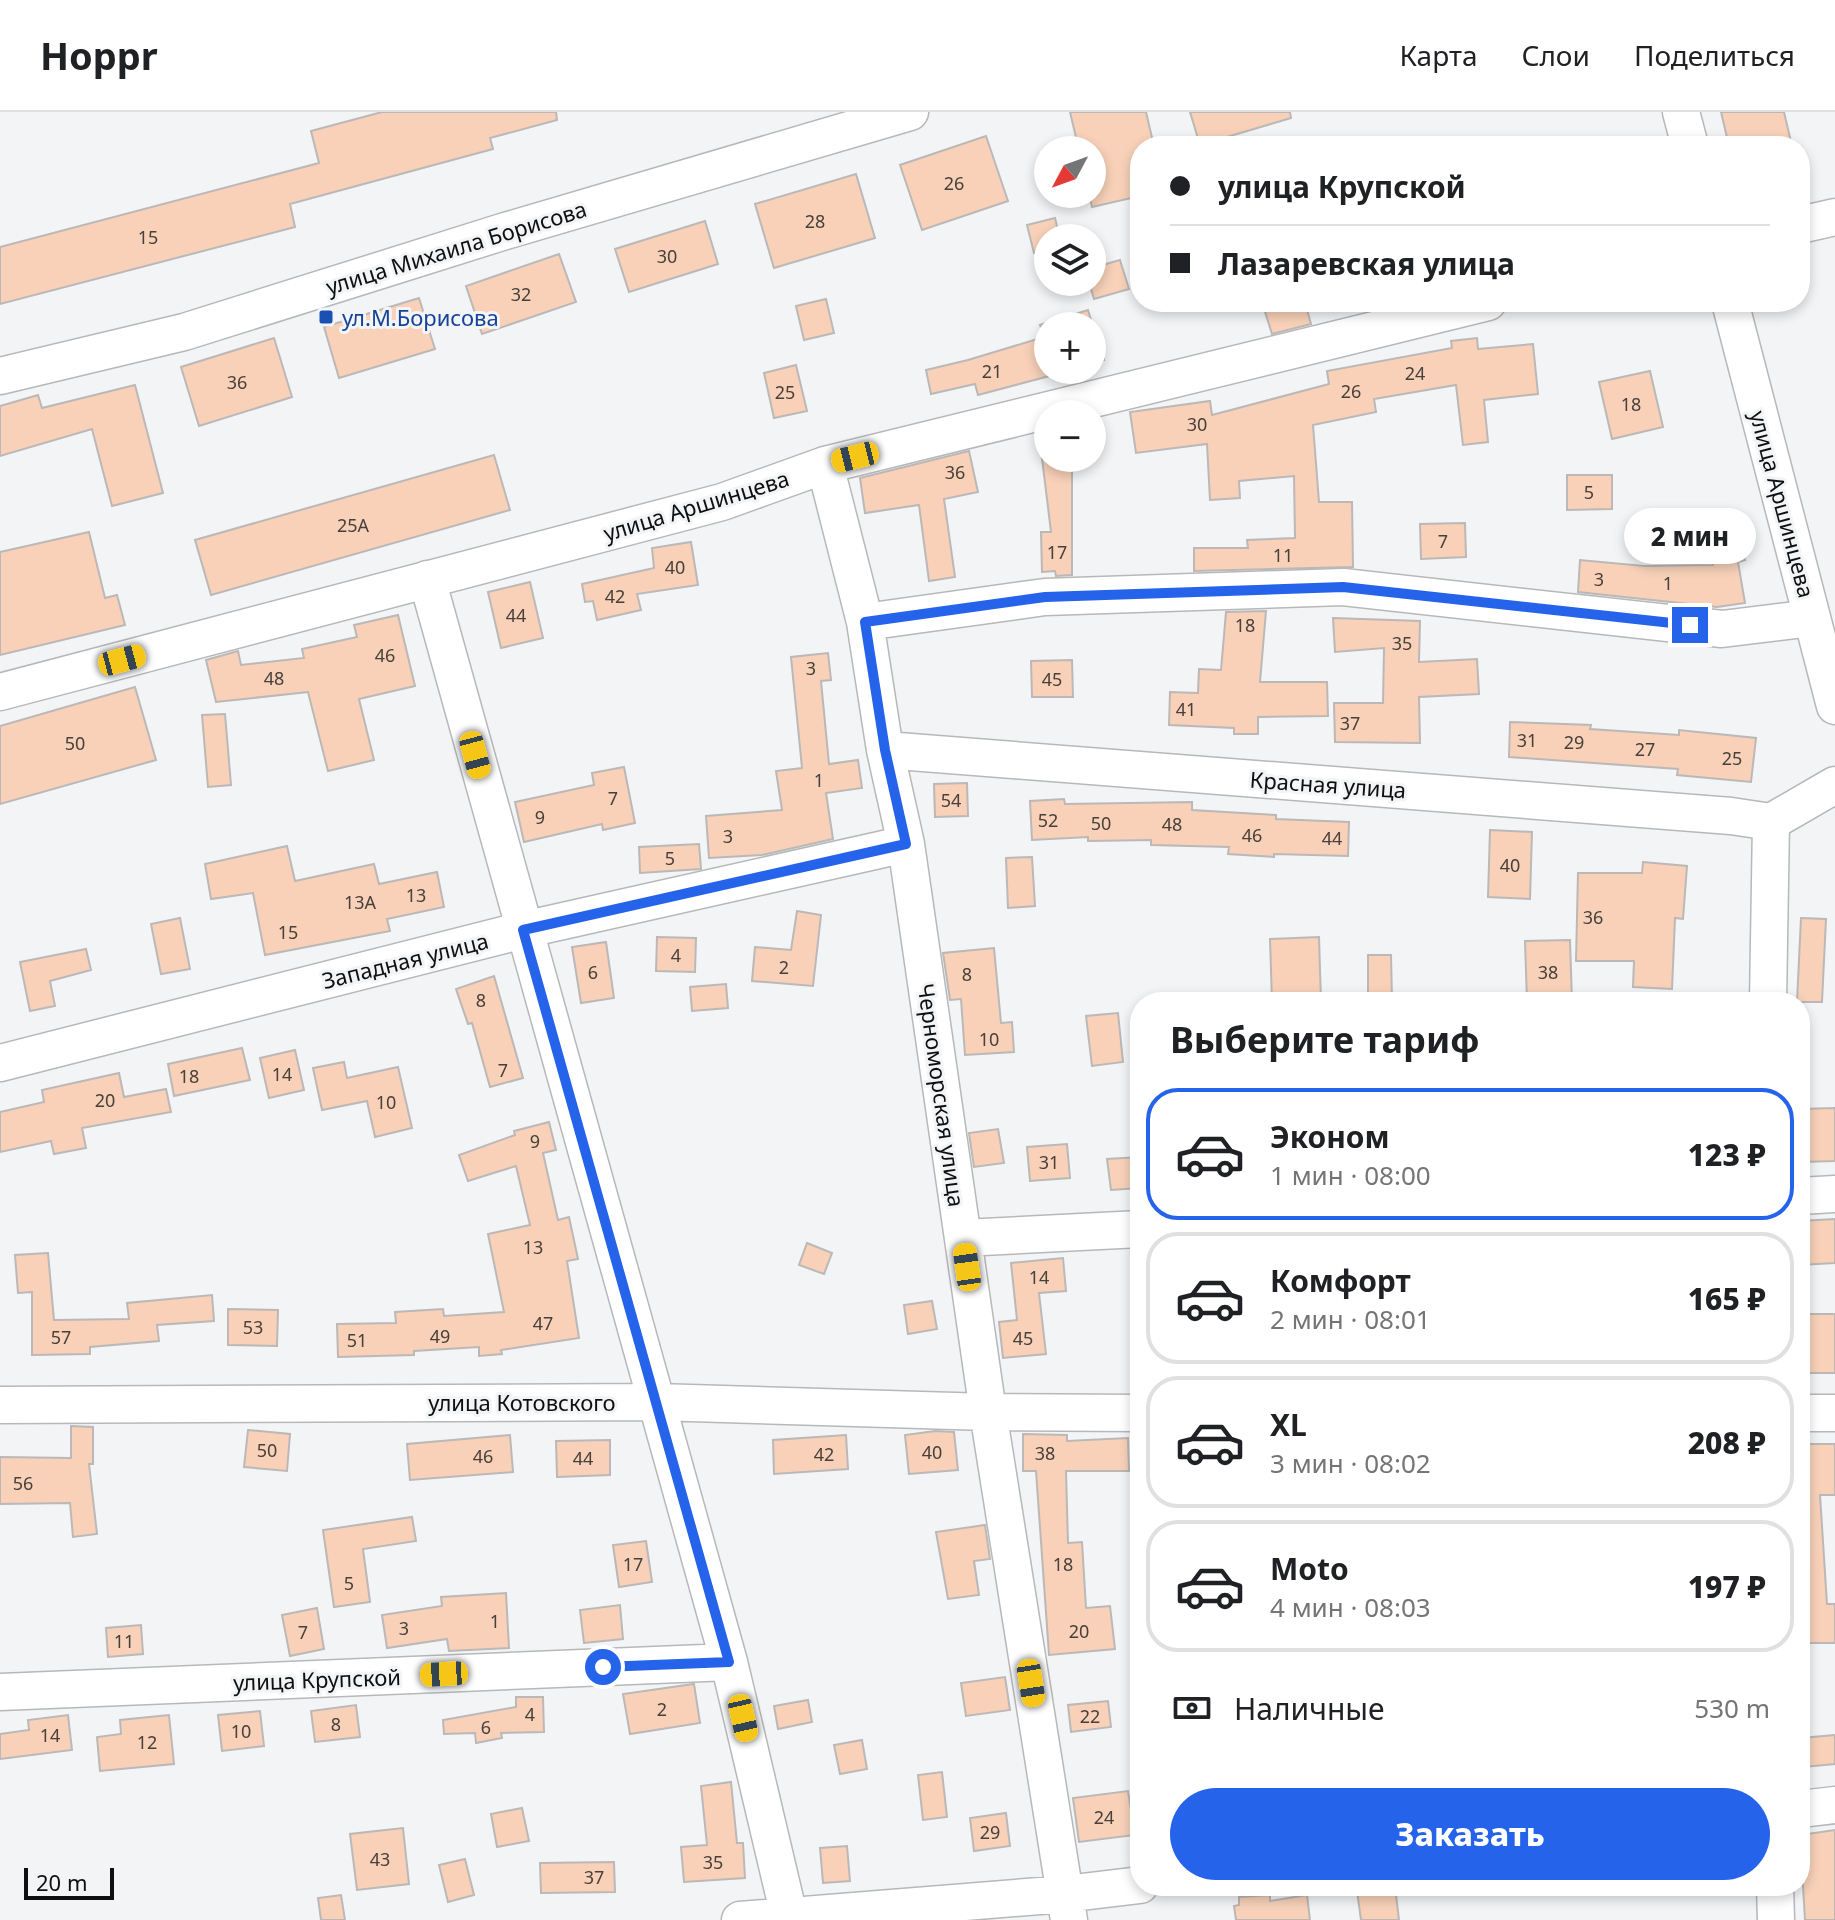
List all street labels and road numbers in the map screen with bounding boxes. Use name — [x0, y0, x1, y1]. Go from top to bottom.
street label: улица Михаила Борисова — [322, 193, 590, 301]
street label: улица Аршинцева — [1744, 407, 1822, 601]
street label: улица Аршинцева — [600, 463, 792, 547]
street label: Красная улица — [1249, 764, 1407, 804]
street label: Западная улица — [319, 925, 491, 995]
street label: Черноморская улица — [911, 981, 973, 1209]
street label: улица Котовского — [428, 1387, 616, 1417]
street label: улица Крупской — [233, 1661, 401, 1697]

